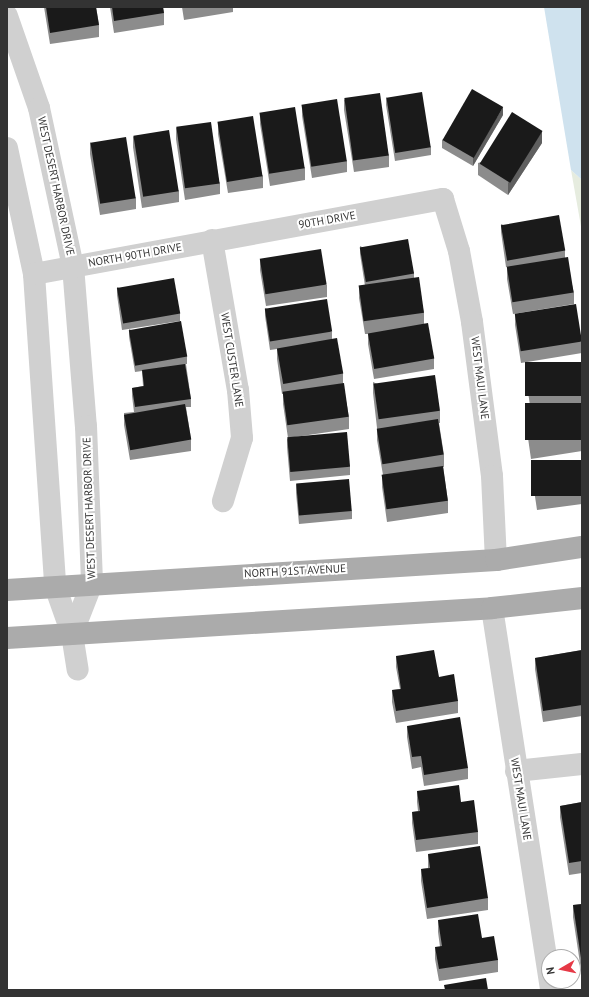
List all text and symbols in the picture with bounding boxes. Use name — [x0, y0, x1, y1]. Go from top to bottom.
street label: WEST DESERT HARBOR DRIVE — [35, 115, 77, 257]
street label: 90TH DRIVE — [298, 209, 356, 231]
street label: NORTH 90TH DRIVE — [87, 240, 183, 270]
street label: WEST CUSTER LANE — [218, 311, 246, 409]
street label: WEST MAUI LANE — [468, 336, 492, 420]
street label: WEST DESERT HARBOR DRIVE — [80, 437, 98, 579]
street label: NORTH 91ST AVENUE — [243, 562, 347, 580]
street label: WEST MAUI LANE — [508, 757, 534, 841]
north arrow — [541, 949, 581, 989]
text: N — [543, 966, 558, 975]

